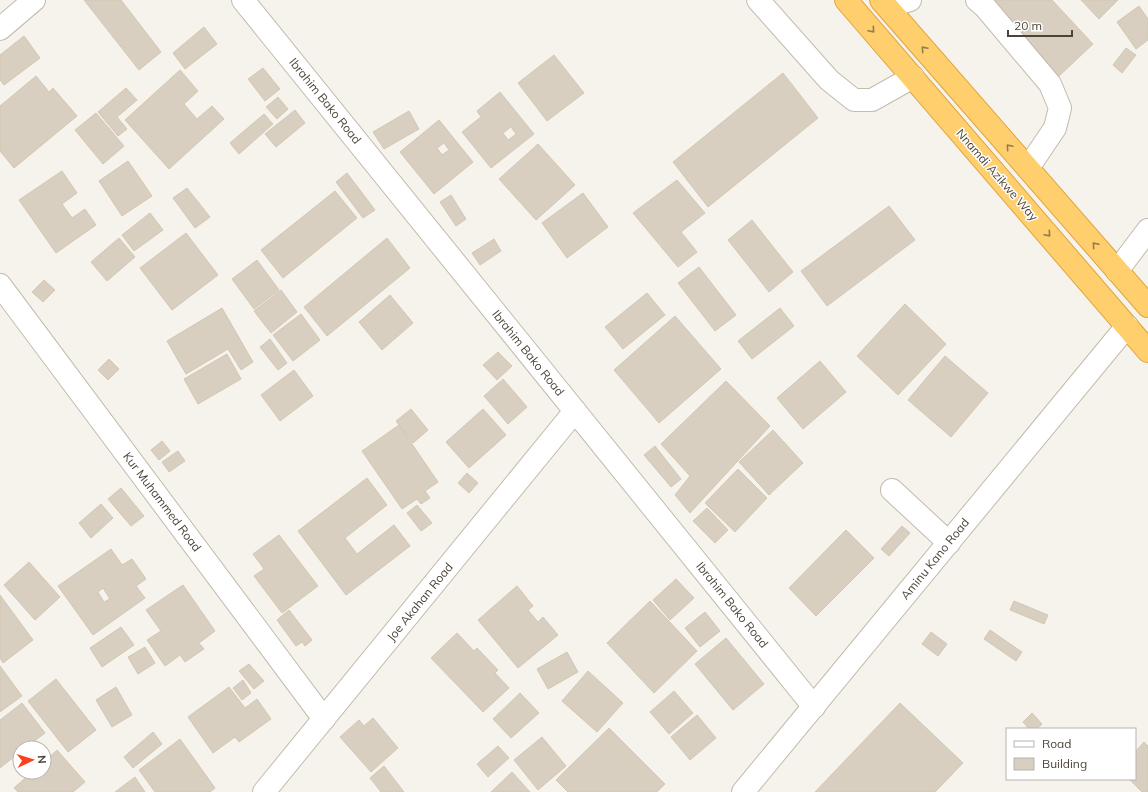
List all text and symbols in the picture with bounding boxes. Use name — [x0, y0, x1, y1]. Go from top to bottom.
scale bar — [1008, 12, 1072, 38]
text: 20 m — [1014, 18, 1042, 33]
one-way arrow — [867, 25, 874, 32]
one-way arrow — [922, 46, 929, 54]
street label: Ibrahim Bako Road — [286, 55, 365, 147]
street label: Nnamdi Azikwe Way — [953, 126, 1042, 224]
one-way arrow — [1007, 144, 1014, 152]
one-way arrow — [1043, 230, 1050, 237]
one-way arrow — [1092, 243, 1099, 250]
street label: Ibrahim Bako Road — [489, 307, 568, 399]
street label: Kur Muhammed Road — [120, 449, 205, 554]
street label: Aminu Kano Road — [897, 515, 972, 602]
street label: Joe Akahan Road — [383, 559, 456, 644]
street label: Ibrahim Bako Road — [693, 559, 772, 651]
legend — [1006, 728, 1136, 780]
text: Road — [1042, 736, 1071, 751]
north arrow — [12, 740, 52, 780]
text: N — [35, 755, 49, 764]
text: Building — [1042, 756, 1087, 771]

